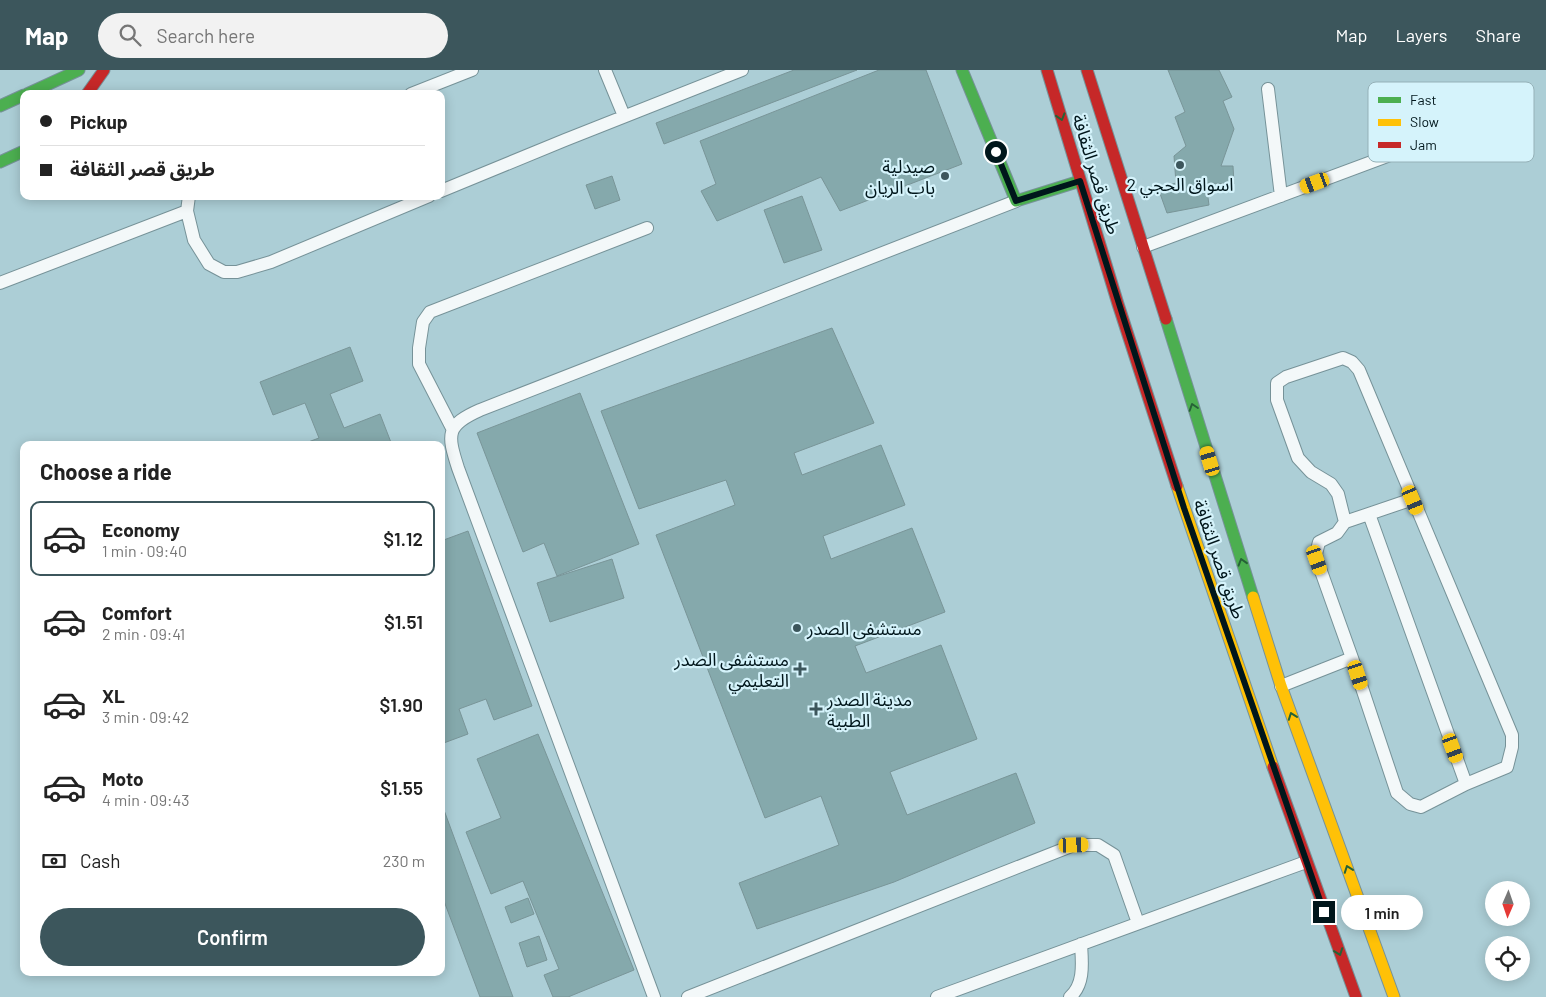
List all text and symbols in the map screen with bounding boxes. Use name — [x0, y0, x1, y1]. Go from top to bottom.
search box — [98, 13, 448, 58]
text: Map — [25, 21, 68, 50]
icon: search — [116, 21, 144, 49]
text: Search here — [156, 24, 255, 47]
text: Map — [1335, 24, 1367, 46]
text: Layers — [1395, 24, 1448, 46]
text: Share — [1476, 24, 1521, 46]
legend — [1368, 82, 1534, 162]
text: Fast — [1410, 91, 1436, 108]
text: Pickup — [70, 110, 128, 133]
street label: طريق قصر الثقافة — [1067, 111, 1126, 237]
one-way arrow — [1055, 112, 1065, 120]
text: Slow — [1410, 113, 1439, 130]
text: Jam — [1410, 136, 1437, 153]
route start — [985, 141, 1007, 163]
place label: صيدلية باب الريان — [865, 155, 935, 199]
text: طريق قصر الثقافة — [70, 157, 215, 180]
marker: اسواق الحجي 2 — [1174, 159, 1186, 171]
marker: صيدلية باب الريان — [939, 170, 951, 182]
car — [1298, 171, 1331, 195]
place label: اسواق الحجي 2 — [1126, 173, 1234, 198]
one-way arrow — [1189, 403, 1199, 411]
car — [1198, 444, 1221, 478]
text: Choose a ride — [40, 458, 172, 484]
car — [1400, 483, 1425, 517]
street label: طريق قصر الثقافة — [1188, 496, 1251, 622]
icon: car — [42, 516, 87, 561]
text: Economy — [102, 518, 180, 541]
text: $1.12 — [383, 527, 423, 550]
text: 1 min · 09:40 — [102, 541, 187, 560]
car — [1305, 543, 1328, 577]
one-way arrow — [1238, 558, 1248, 566]
icon: car — [42, 599, 87, 644]
text: Comfort — [102, 601, 172, 624]
text: $1.51 — [384, 610, 423, 633]
place label: مستشفى الصدر — [806, 617, 922, 640]
marker: مستشفى الصدر — [791, 622, 803, 634]
text: 2 min · 09:41 — [102, 624, 185, 643]
place label: مستشفى الصدر التعليمي — [673, 648, 789, 694]
car — [1346, 658, 1369, 692]
marker: مستشفى الصدر التعليمي — [793, 662, 807, 676]
icon: car — [42, 682, 87, 727]
text: XL — [102, 684, 125, 707]
place label: مدينة الصدر الطبية — [826, 688, 912, 731]
text: $1.90 — [380, 693, 423, 716]
marker: مدينة الصدر الطبية — [809, 702, 823, 716]
text: 3 min · 09:42 — [102, 707, 189, 726]
one-way arrow — [1288, 712, 1298, 721]
car — [1440, 731, 1465, 765]
icon: car — [42, 765, 87, 810]
text: Moto — [102, 767, 144, 790]
text: $1.55 — [380, 776, 423, 799]
text: 4 min · 09:43 — [102, 790, 190, 809]
car — [1058, 837, 1089, 853]
icon: cash — [40, 847, 68, 875]
text: Cash — [80, 849, 121, 872]
text: 230 m — [383, 851, 425, 870]
one-way arrow — [1344, 865, 1354, 874]
north arrow — [1485, 881, 1530, 926]
map controls — [1485, 881, 1530, 981]
callout: 1 min — [1342, 894, 1424, 930]
route end — [1313, 901, 1335, 923]
text: 1 min — [1365, 903, 1399, 922]
button: Confirm — [40, 908, 425, 966]
button: locate — [1485, 936, 1530, 981]
one-way arrow — [1333, 947, 1343, 955]

